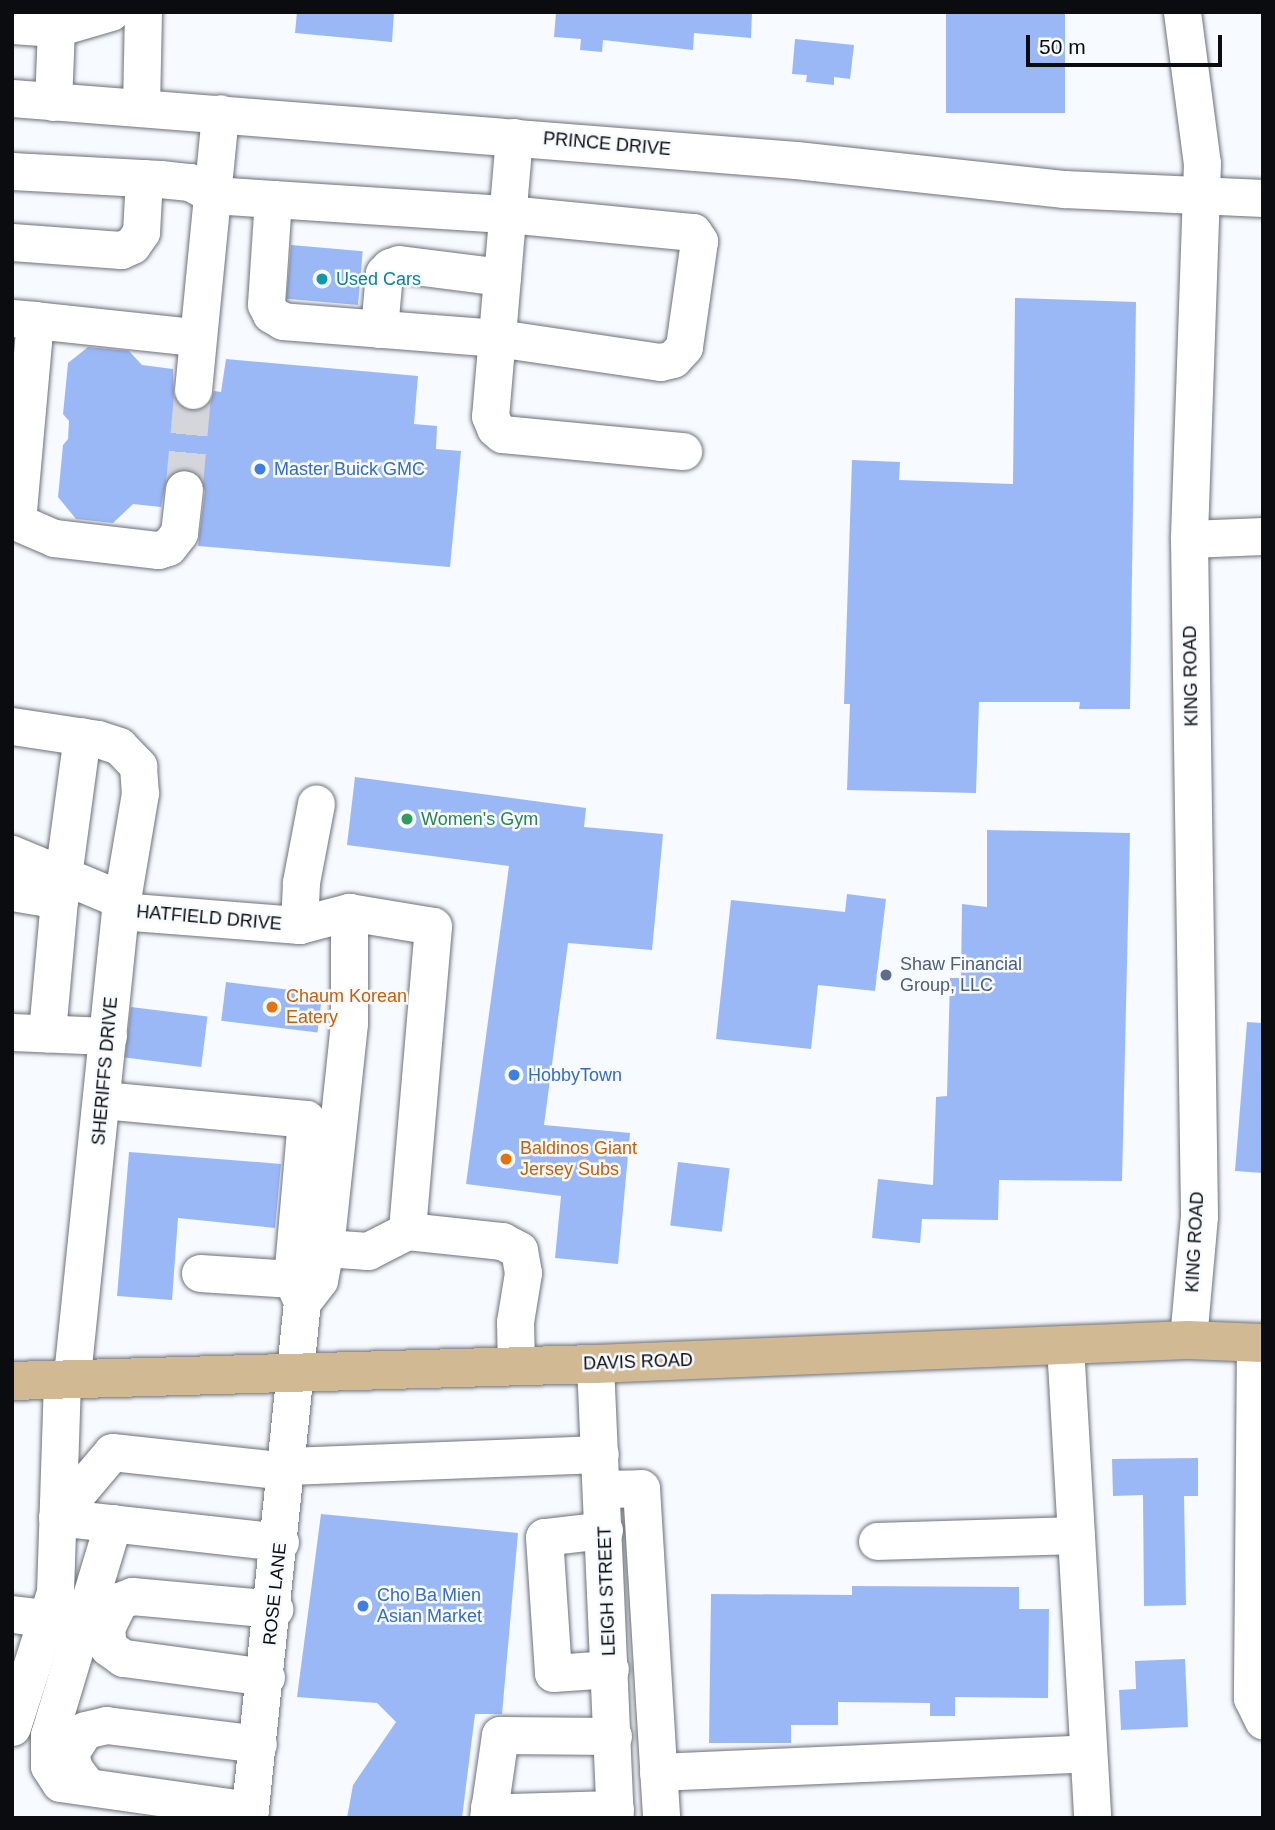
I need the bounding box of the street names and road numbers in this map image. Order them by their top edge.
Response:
street label: PRINCE DRIVE [542,128,672,160]
street label: KING ROAD [1179,625,1203,727]
street label: HATFIELD DRIVE [135,901,283,935]
street label: SHERIFFS DRIVE [88,996,122,1146]
street label: KING ROAD [1182,1191,1208,1293]
street label: DAVIS ROAD [583,1349,693,1375]
street label: LEIGH STREET [594,1526,620,1656]
street label: ROSE LANE [259,1542,291,1646]

